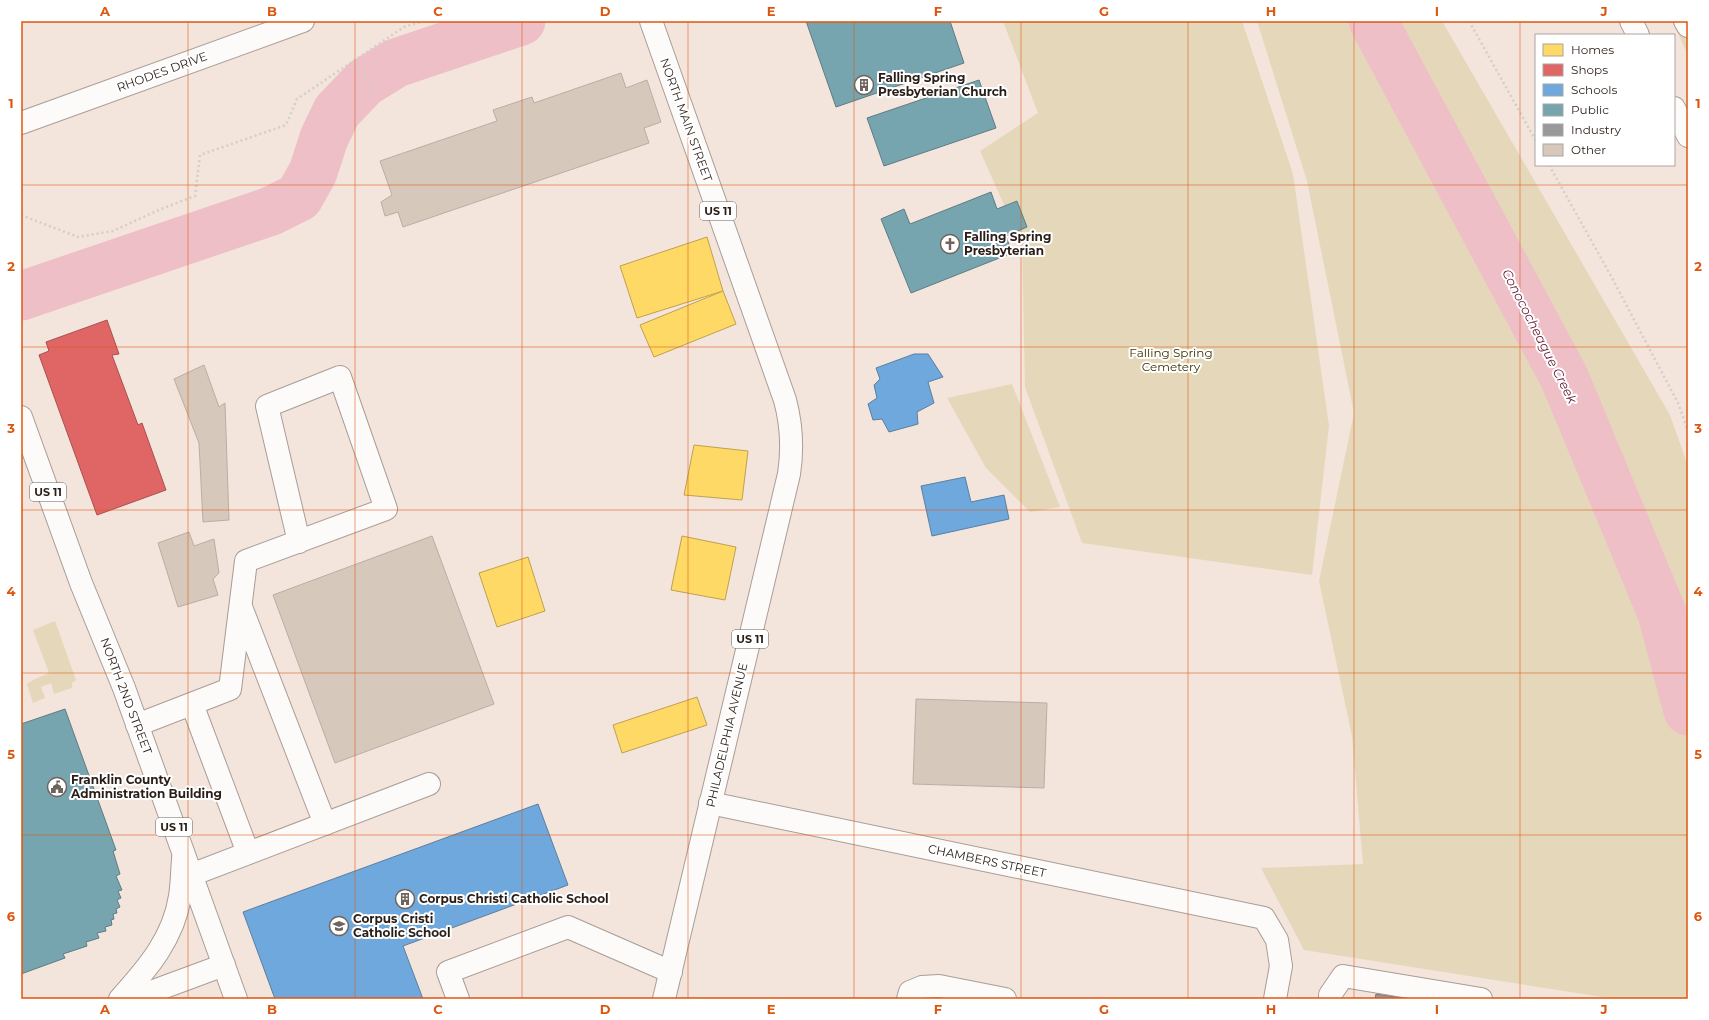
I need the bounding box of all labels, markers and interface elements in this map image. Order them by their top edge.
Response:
text: A [99,3,111,19]
text: B [267,3,277,19]
text: C [433,3,443,19]
text: D [600,3,611,19]
text: E [767,3,776,19]
text: F [934,3,942,19]
text: G [1099,3,1109,19]
text: H [1266,3,1276,19]
text: I [1435,3,1439,19]
text: J [1599,3,1608,19]
legend [1535,34,1675,166]
text: Homes [1571,42,1614,57]
street label: RHODES DRIVE [115,48,209,95]
street label: NORTH MAIN STREET [657,56,716,184]
text: Shops [1571,62,1608,77]
place label: Falling Spring Presbyterian Church [878,70,1007,99]
building icon: Falling Spring Presbyterian Church [853,74,875,96]
text: Schools [1571,82,1617,97]
text: 1 [8,95,14,111]
text: 1 [1695,95,1701,111]
text: Public [1571,102,1609,117]
text: Industry [1571,122,1621,137]
text: Other [1571,142,1606,157]
road number: US 11 [700,202,736,220]
place label: Falling Spring Presbyterian [964,229,1051,258]
church icon: Falling Spring Presbyterian [939,233,961,255]
text: 2 [7,258,15,274]
text: 2 [1694,258,1702,274]
water label: Conococheague Creek [1499,266,1582,407]
park label: Falling Spring Cemetery [1129,345,1213,374]
text: 3 [6,420,15,436]
text: 3 [1693,420,1702,436]
road number: US 11 [30,483,66,501]
text: 4 [7,583,16,599]
text: 4 [1694,583,1703,599]
road number: US 11 [732,630,768,648]
street label: NORTH 2ND STREET [97,635,156,756]
street label: PHILADELPHIA AVENUE [703,661,750,809]
text: 5 [7,746,15,762]
text: 5 [1694,746,1702,762]
place label: Franklin County Administration Building [70,772,222,801]
public building icon: Franklin County Administration Building [46,776,68,798]
road number: US 11 [156,818,192,836]
street label: CHAMBERS STREET [927,841,1048,880]
building icon: Corpus Christi Catholic School [394,888,416,910]
place label: Corpus Christi Catholic School [419,891,609,906]
text: 6 [7,908,16,924]
text: 6 [1694,908,1703,924]
place label: Corpus Cristi Catholic School [353,911,451,940]
school or university icon: Corpus Cristi Catholic School [328,915,350,937]
text: A [99,1001,111,1017]
text: B [267,1001,277,1017]
text: C [433,1001,443,1017]
text: D [600,1001,611,1017]
text: E [767,1001,776,1017]
text: F [934,1001,942,1017]
text: G [1099,1001,1109,1017]
text: H [1266,1001,1276,1017]
text: I [1435,1001,1439,1017]
text: J [1599,1001,1608,1017]

